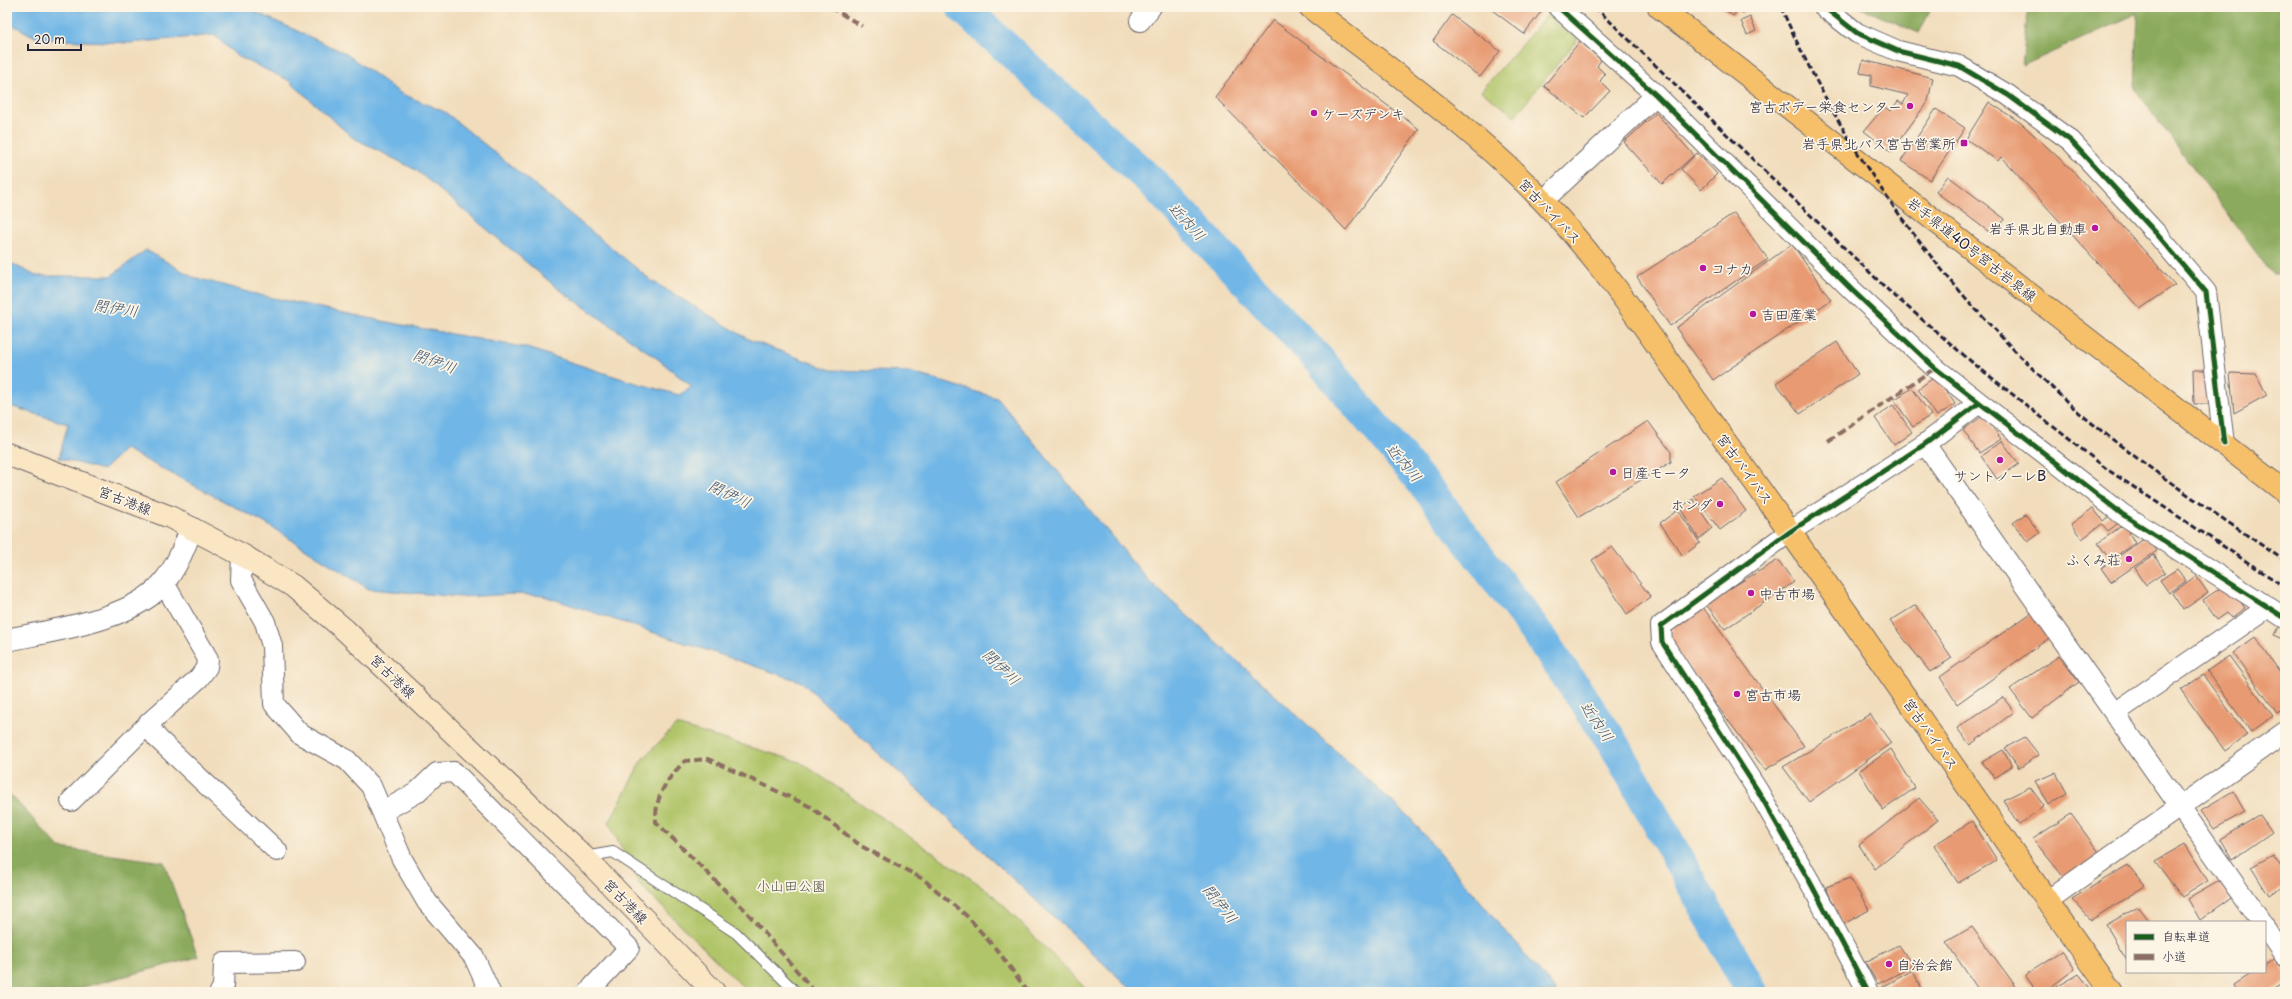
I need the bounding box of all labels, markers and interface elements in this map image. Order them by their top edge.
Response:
scale bar [28,26,81,52]
text: 20 m [34,30,65,48]
place label: 宮古ボデー栄食センター [1749,96,1902,117]
marker: 宮古ボデー栄食センター [1905,101,1915,111]
place label: ケーズデンキ [1322,103,1405,124]
marker: ケーズデンキ [1309,108,1319,118]
place label: 岩手県北バス宮古営業所 [1802,133,1956,154]
marker: 岩手県北バス宮古営業所 [1959,138,1969,148]
street label: 宮古バイパス [1514,173,1586,249]
street label: 岩手県道40号宮古岩泉線 [1903,192,2041,306]
water label: 近内川 [1164,197,1212,245]
place label: 岩手県北自動車 [1989,218,2087,239]
marker: 岩手県北自動車 [2090,223,2100,233]
place label: コナカ [1711,258,1753,279]
marker: コナカ [1698,263,1708,273]
water label: 閉伊川 [92,292,140,322]
place label: 吉田産業 [1761,304,1817,325]
marker: 吉田産業 [1748,309,1758,319]
water label: 閉伊川 [410,341,460,379]
street label: 宮古バイパス [1712,429,1778,509]
water label: 近内川 [1382,437,1428,487]
marker: サントノーレB [1995,455,2005,465]
place label: 日産モータ [1621,462,1691,483]
place label: サントノーレB [1954,465,2046,486]
marker: 日産モータ [1608,467,1618,477]
water label: 閉伊川 [705,473,755,513]
street label: 宮古港線 [95,480,155,520]
place label: ホンダ [1671,494,1712,515]
marker: ホンダ [1715,499,1725,509]
place label: ふくみ荘 [2066,549,2121,570]
marker: ふくみ荘 [2124,554,2134,564]
place label: 中古市場 [1759,583,1815,604]
marker: 中古市場 [1746,588,1756,598]
water label: 閉伊川 [978,642,1026,690]
street label: 宮古港線 [366,649,420,703]
place label: 宮古市場 [1745,684,1801,705]
marker: 宮古市場 [1732,689,1742,699]
street label: 宮古バイパス [1898,694,1964,774]
water label: 近内川 [1576,696,1620,746]
street label: 宮古港線 [599,874,653,928]
park label: 小山田公園 [756,875,826,896]
water label: 閉伊川 [1198,878,1244,928]
legend [2126,921,2266,973]
text: 自転車道 [2162,927,2210,945]
text: 小道 [2162,947,2186,965]
place label: 自治会館 [1897,954,1953,975]
marker: 自治会館 [1884,959,1894,969]

